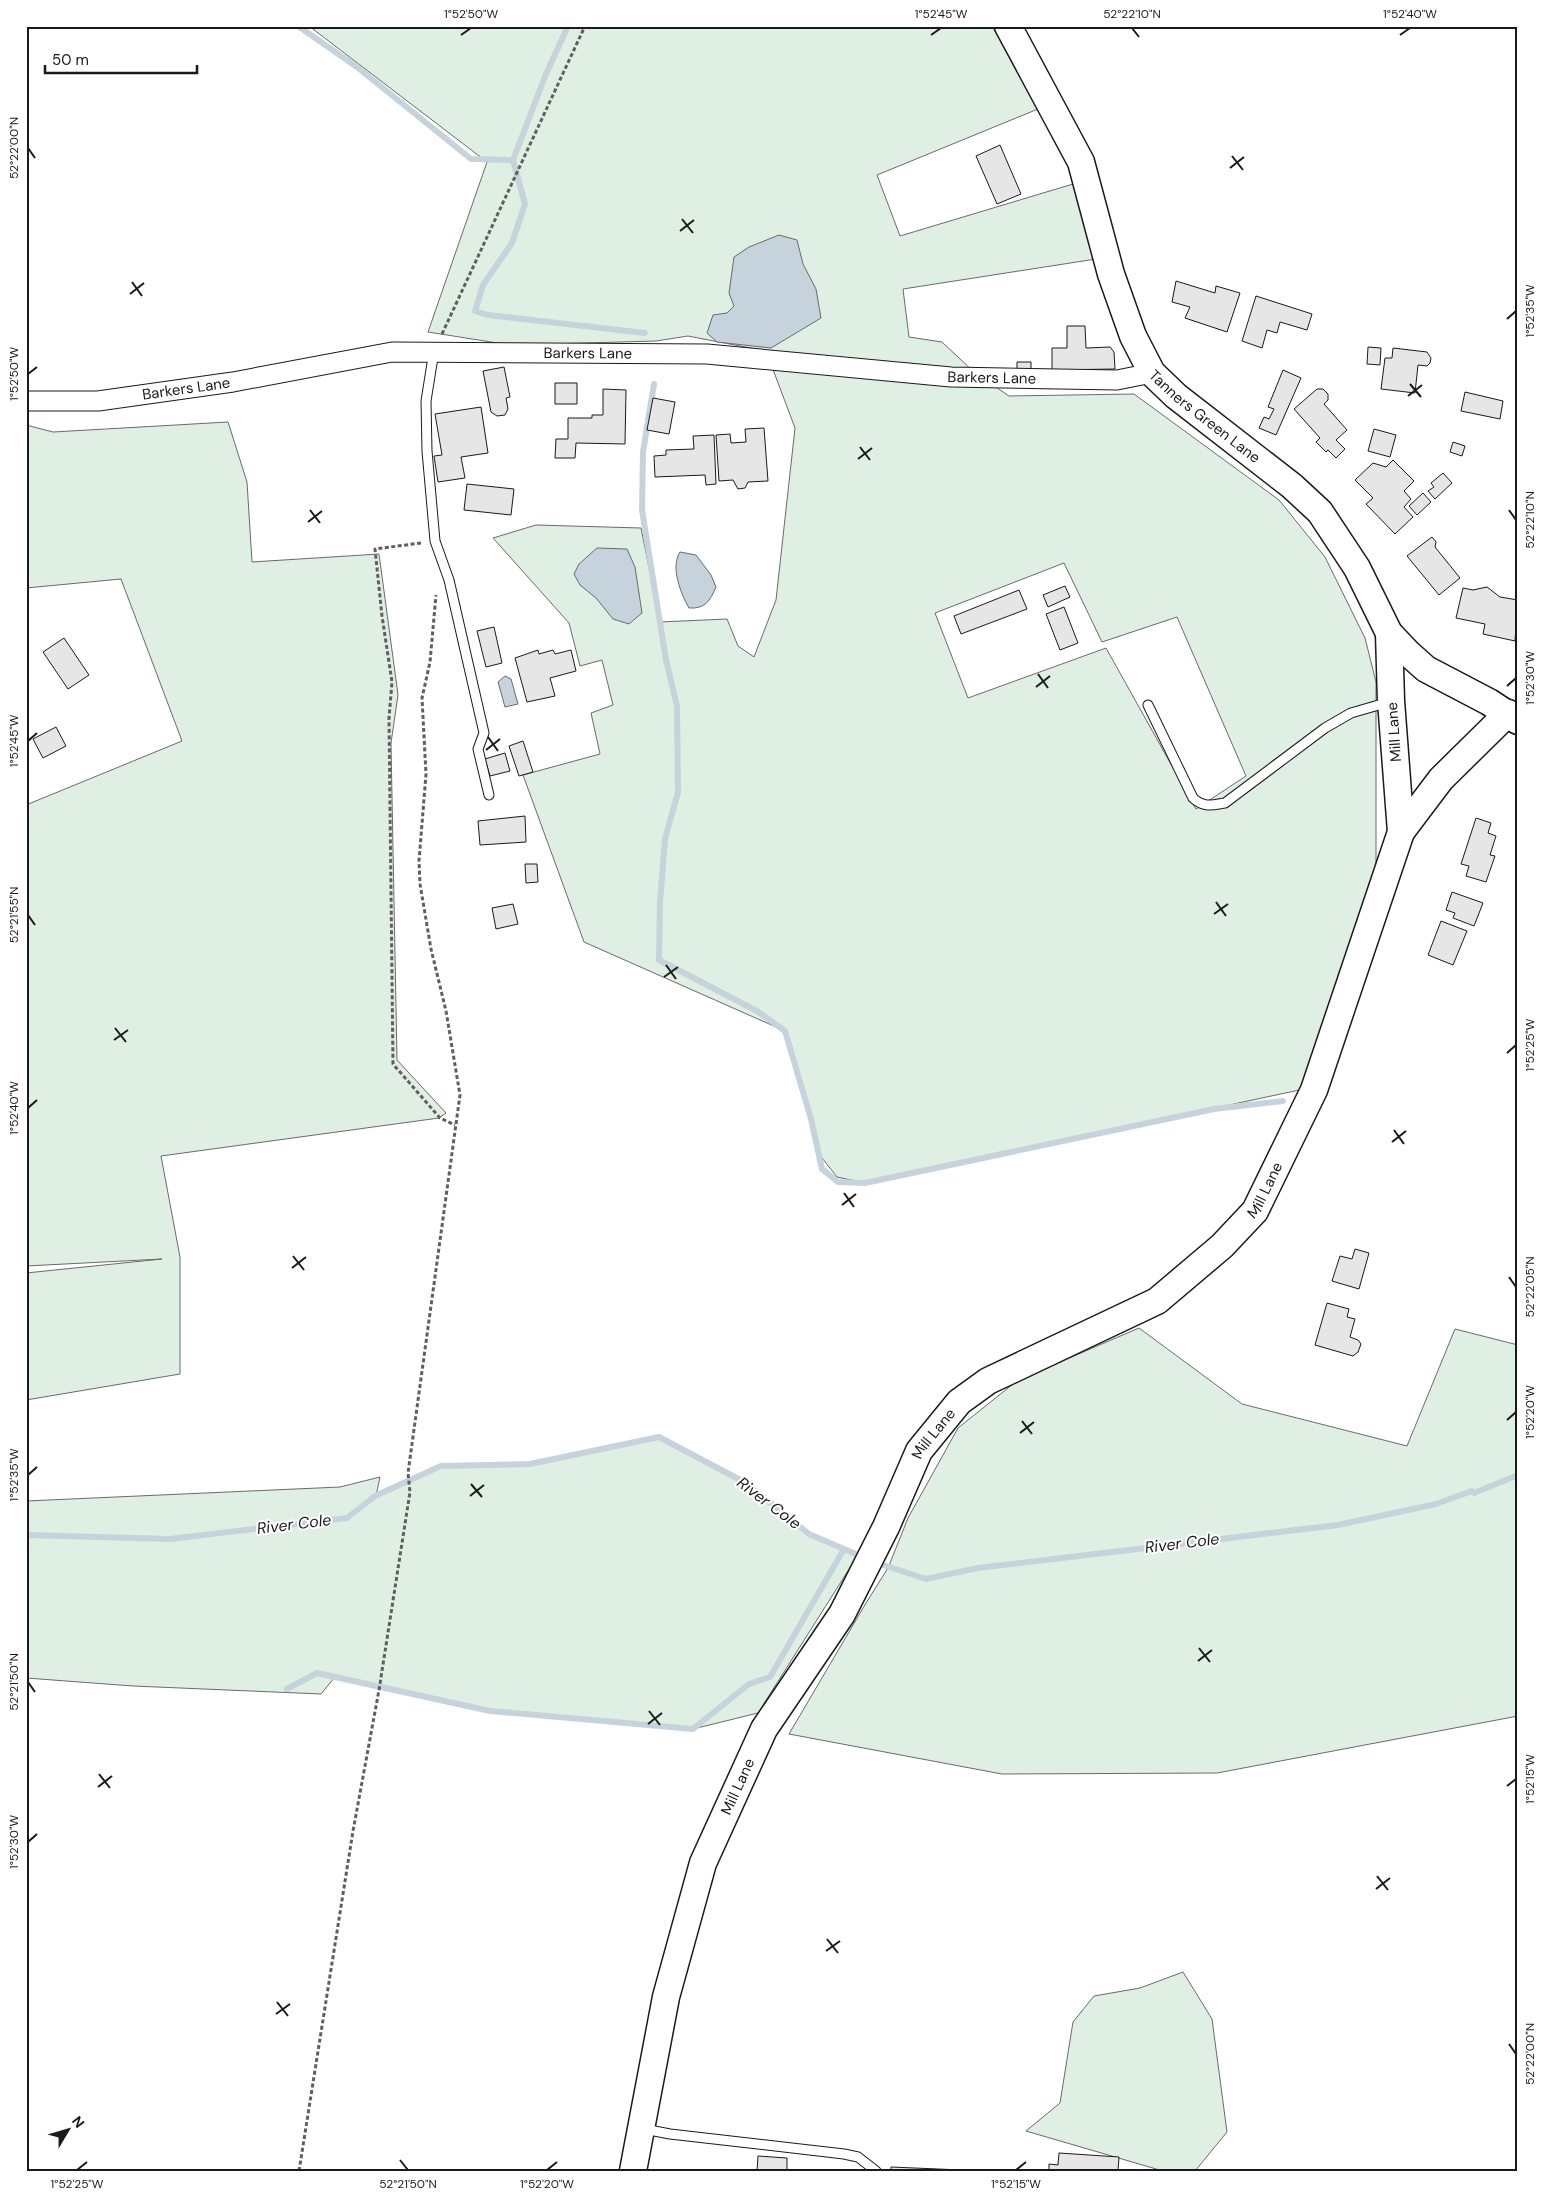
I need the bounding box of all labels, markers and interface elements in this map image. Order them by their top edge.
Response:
text: 1°52'50"W [444,6,498,22]
text: 1°52'45"W [915,6,968,22]
text: 52°22'10"N [1103,6,1161,22]
text: 1°52'40"W [1383,6,1437,22]
scale bar [45,42,198,74]
text: 50 m [52,50,89,70]
text: 52°22'00"N [6,117,22,179]
text: 1°52'35"W [1522,284,1538,338]
street label: Barkers Lane [543,343,632,364]
text: 1°52'50"W [6,347,22,401]
street label: Tanners Green Lane [1145,365,1264,468]
street label: Barkers Lane [947,367,1036,389]
street label: Barkers Lane [141,373,231,405]
text: 52°22'10"N [1522,491,1538,549]
text: 1°52'30"W [1522,651,1538,705]
street label: Mill Lane [1382,701,1406,763]
text: 1°52'45"W [6,714,22,767]
text: 52°21'55"N [6,887,22,943]
text: 1°52'25"W [1522,1018,1538,1071]
text: 1°52'40"W [6,1081,22,1135]
street label: Mill Lane [1243,1159,1287,1223]
text: 52°22'05"N [1522,1257,1538,1318]
text: 1°52'20"W [1522,1385,1538,1439]
street label: Mill Lane [907,1404,960,1462]
text: 1°52'35"W [6,1448,22,1502]
water label: River Cole [733,1472,805,1534]
water label: River Cole [255,1509,333,1539]
water label: River Cole [1143,1528,1221,1558]
text: 52°21'50"N [6,1653,22,1711]
text: 1°52'15"W [1522,1754,1538,1804]
street label: Mill Lane [716,1755,759,1818]
text: 1°52'30"W [6,1815,22,1869]
text: 52°22'00"N [1522,2023,1538,2085]
north arrow [42,2104,92,2154]
text: N [68,2112,88,2132]
text: 1°52'25"W [51,2176,104,2192]
text: 52°21'50"N [379,2176,437,2192]
text: 1°52'20"W [520,2176,574,2192]
text: 1°52'15"W [991,2176,1041,2192]

